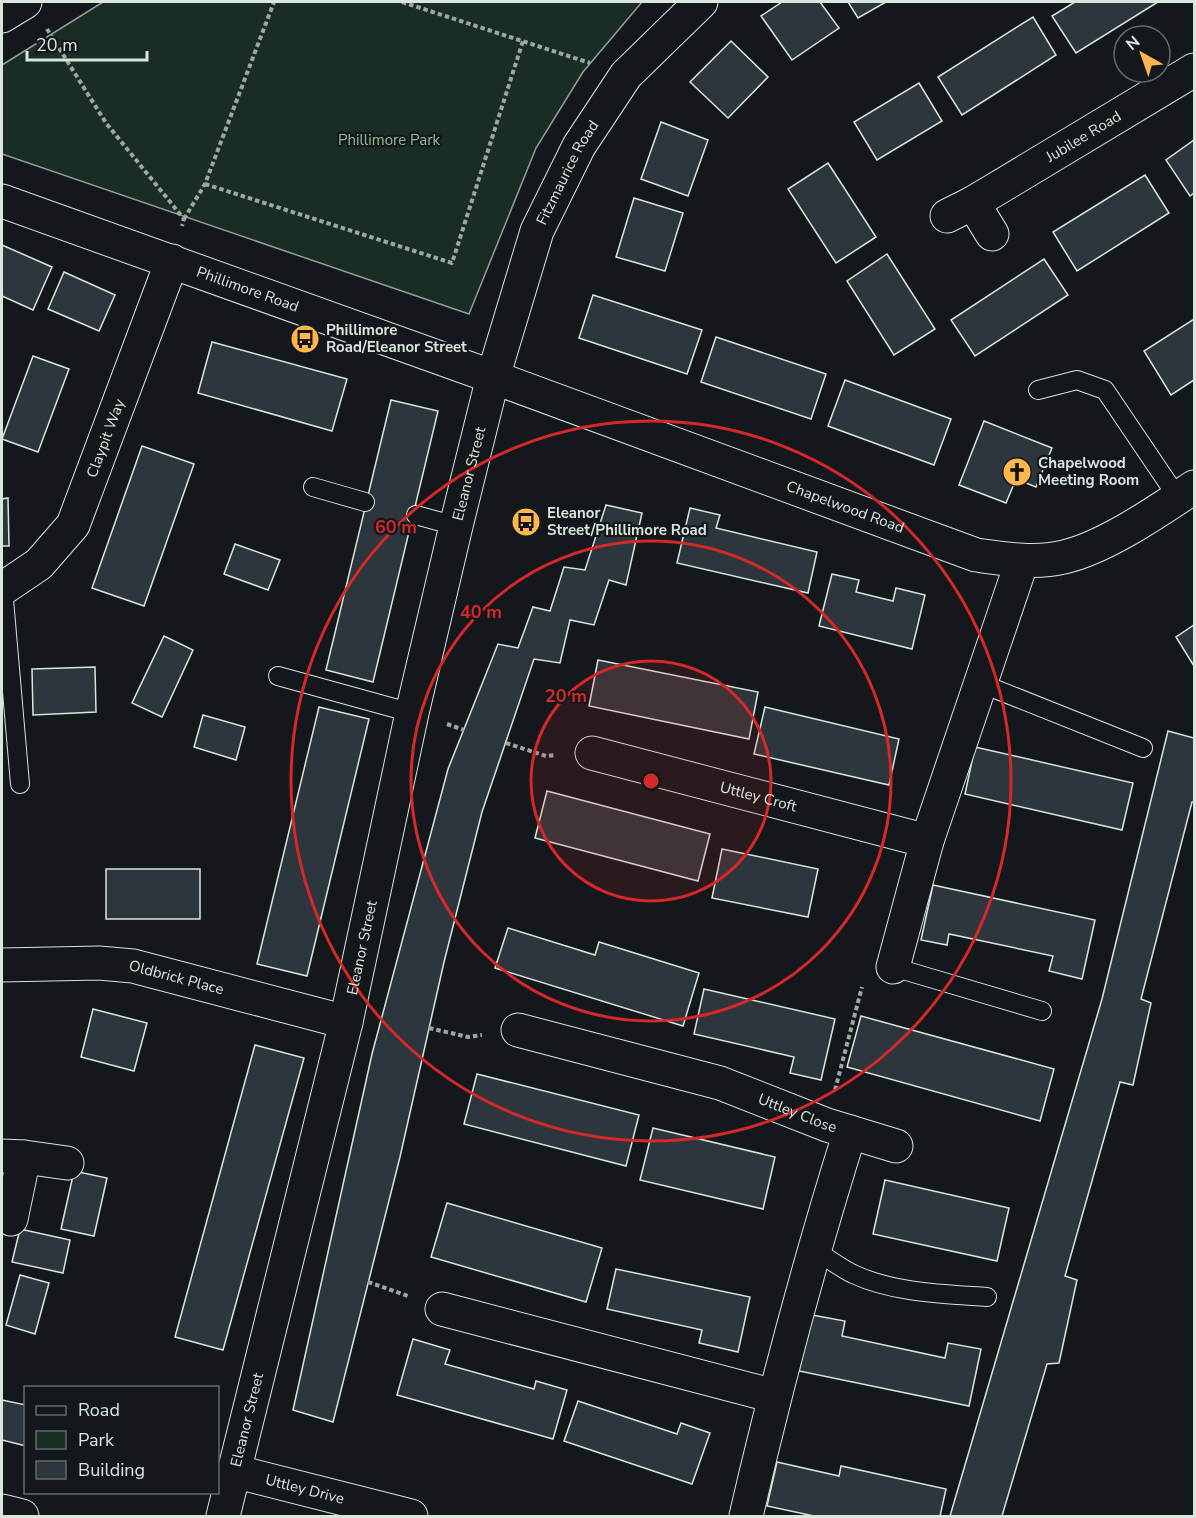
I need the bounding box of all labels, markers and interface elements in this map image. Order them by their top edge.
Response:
scale bar [27,24,147,62]
north arrow [1112,24,1172,84]
text: N [1121,31,1145,56]
text: 20 m [36,33,78,57]
street label: Jubilee Road [1041,106,1125,167]
street label: Fitzmaurice Road [532,116,603,228]
park label: Phillimore Park [338,130,441,150]
street label: Phillimore Road [194,262,301,317]
place label: Phillimore Road/Eleanor Street [326,320,467,357]
bus stop icon: Phillimore Road/Eleanor Street [289,323,321,355]
street label: Claypit Way [82,396,130,481]
street label: Eleanor Street [448,424,490,523]
place label: Chapelwood Meeting Room [1038,453,1139,490]
church icon: Chapelwood Meeting Room [1001,456,1033,488]
street label: Chapelwood Road [783,476,907,538]
place label: Eleanor Street/Phillimore Road [547,503,707,540]
bus stop icon: Eleanor Street/Phillimore Road [510,506,542,538]
text: 60 m [375,515,417,539]
text: 40 m [460,600,502,624]
text: 20 m [545,684,587,708]
centre of rings [641,771,661,791]
street label: Uttley Croft [718,777,800,817]
street label: Eleanor Street [342,898,382,997]
street label: Oldbrick Place [127,955,226,999]
street label: Uttley Close [755,1089,839,1137]
street label: Eleanor Street [226,1370,268,1469]
legend [24,1386,219,1494]
text: Road [78,1398,120,1422]
text: Park [78,1428,115,1452]
text: Building [78,1458,145,1482]
street label: Uttley Drive [263,1470,346,1509]

